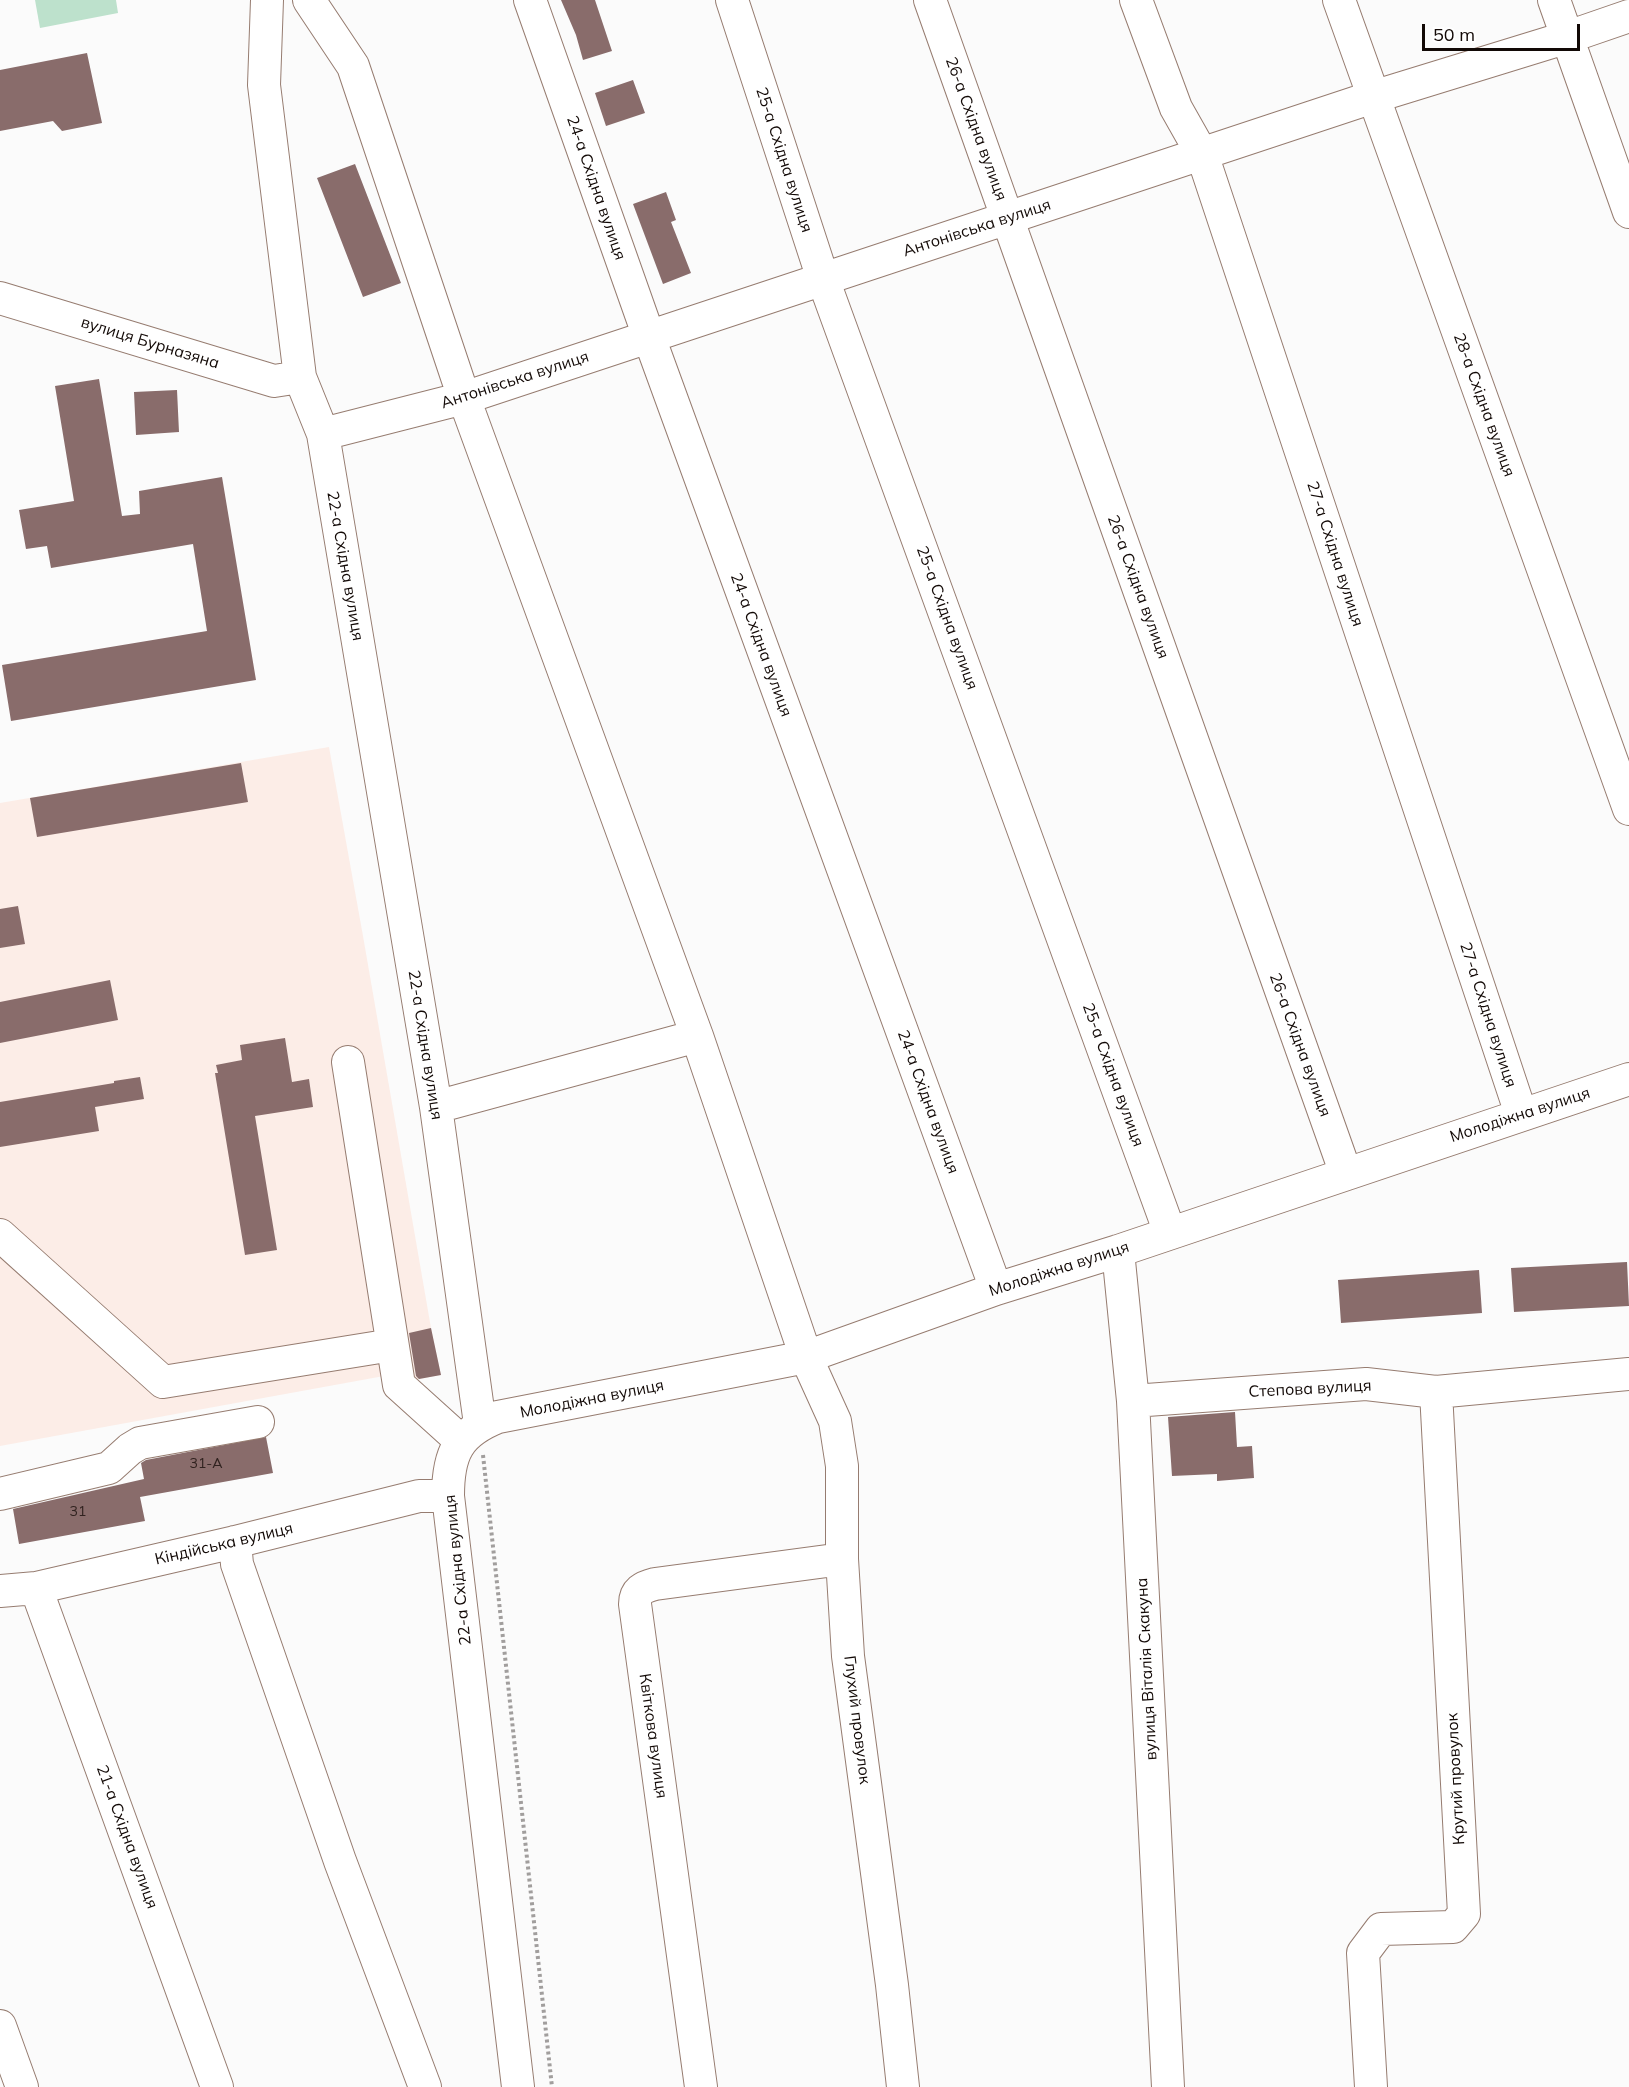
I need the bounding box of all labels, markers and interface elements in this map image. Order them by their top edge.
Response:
scale bar [1425,12,1582,50]
text: 50 m [1433,23,1475,46]
street label: 26-а Східна вулиця [941,55,1011,203]
street label: 25-а Східна вулиця [752,85,816,235]
street label: 24-а Східна вулиця [562,113,630,263]
street label: Антонівська вулиця [901,195,1053,261]
street label: вулиця Бурназяна [79,313,221,373]
street label: 28-а Східна вулиця [1449,331,1519,479]
street label: Антонівська вулиця [439,347,591,413]
street label: 27-а Східна вулиця [1303,479,1367,629]
street label: 22-а Східна вулиця [322,490,368,642]
street label: 26-а Східна вулиця [1103,513,1173,661]
street label: 25-а Східна вулиця [912,544,982,692]
street label: 24-а Східна вулиця [726,571,796,719]
street label: 27-а Східна вулиця [1456,940,1520,1090]
street label: 22-а Східна вулиця [404,969,446,1121]
street label: 26-а Східна вулиця [1265,971,1335,1119]
street label: 25-а Східна вулиця [1078,1001,1148,1149]
street label: 24-а Східна вулиця [893,1028,963,1176]
street label: Молодіжна вулиця [1447,1083,1593,1147]
street label: Молодіжна вулиця [986,1237,1132,1301]
street label: Молодіжна вулиця [518,1376,666,1422]
street label: Степова вулиця [1248,1376,1372,1402]
house number: 31-А [190,1456,222,1472]
street label: 22-а Східна вулиця [441,1494,475,1646]
house number: 31 [70,1504,86,1520]
street label: Кіндійська вулиця [153,1519,295,1569]
street label: вулиця Віталія Скакуна [1133,1577,1161,1761]
street label: Глухий провулок [840,1655,874,1785]
street label: Квіткова вулиця [635,1672,671,1800]
street label: Крутий провулок [1443,1712,1469,1846]
street label: 21-а Східна вулиця [92,1763,162,1911]

